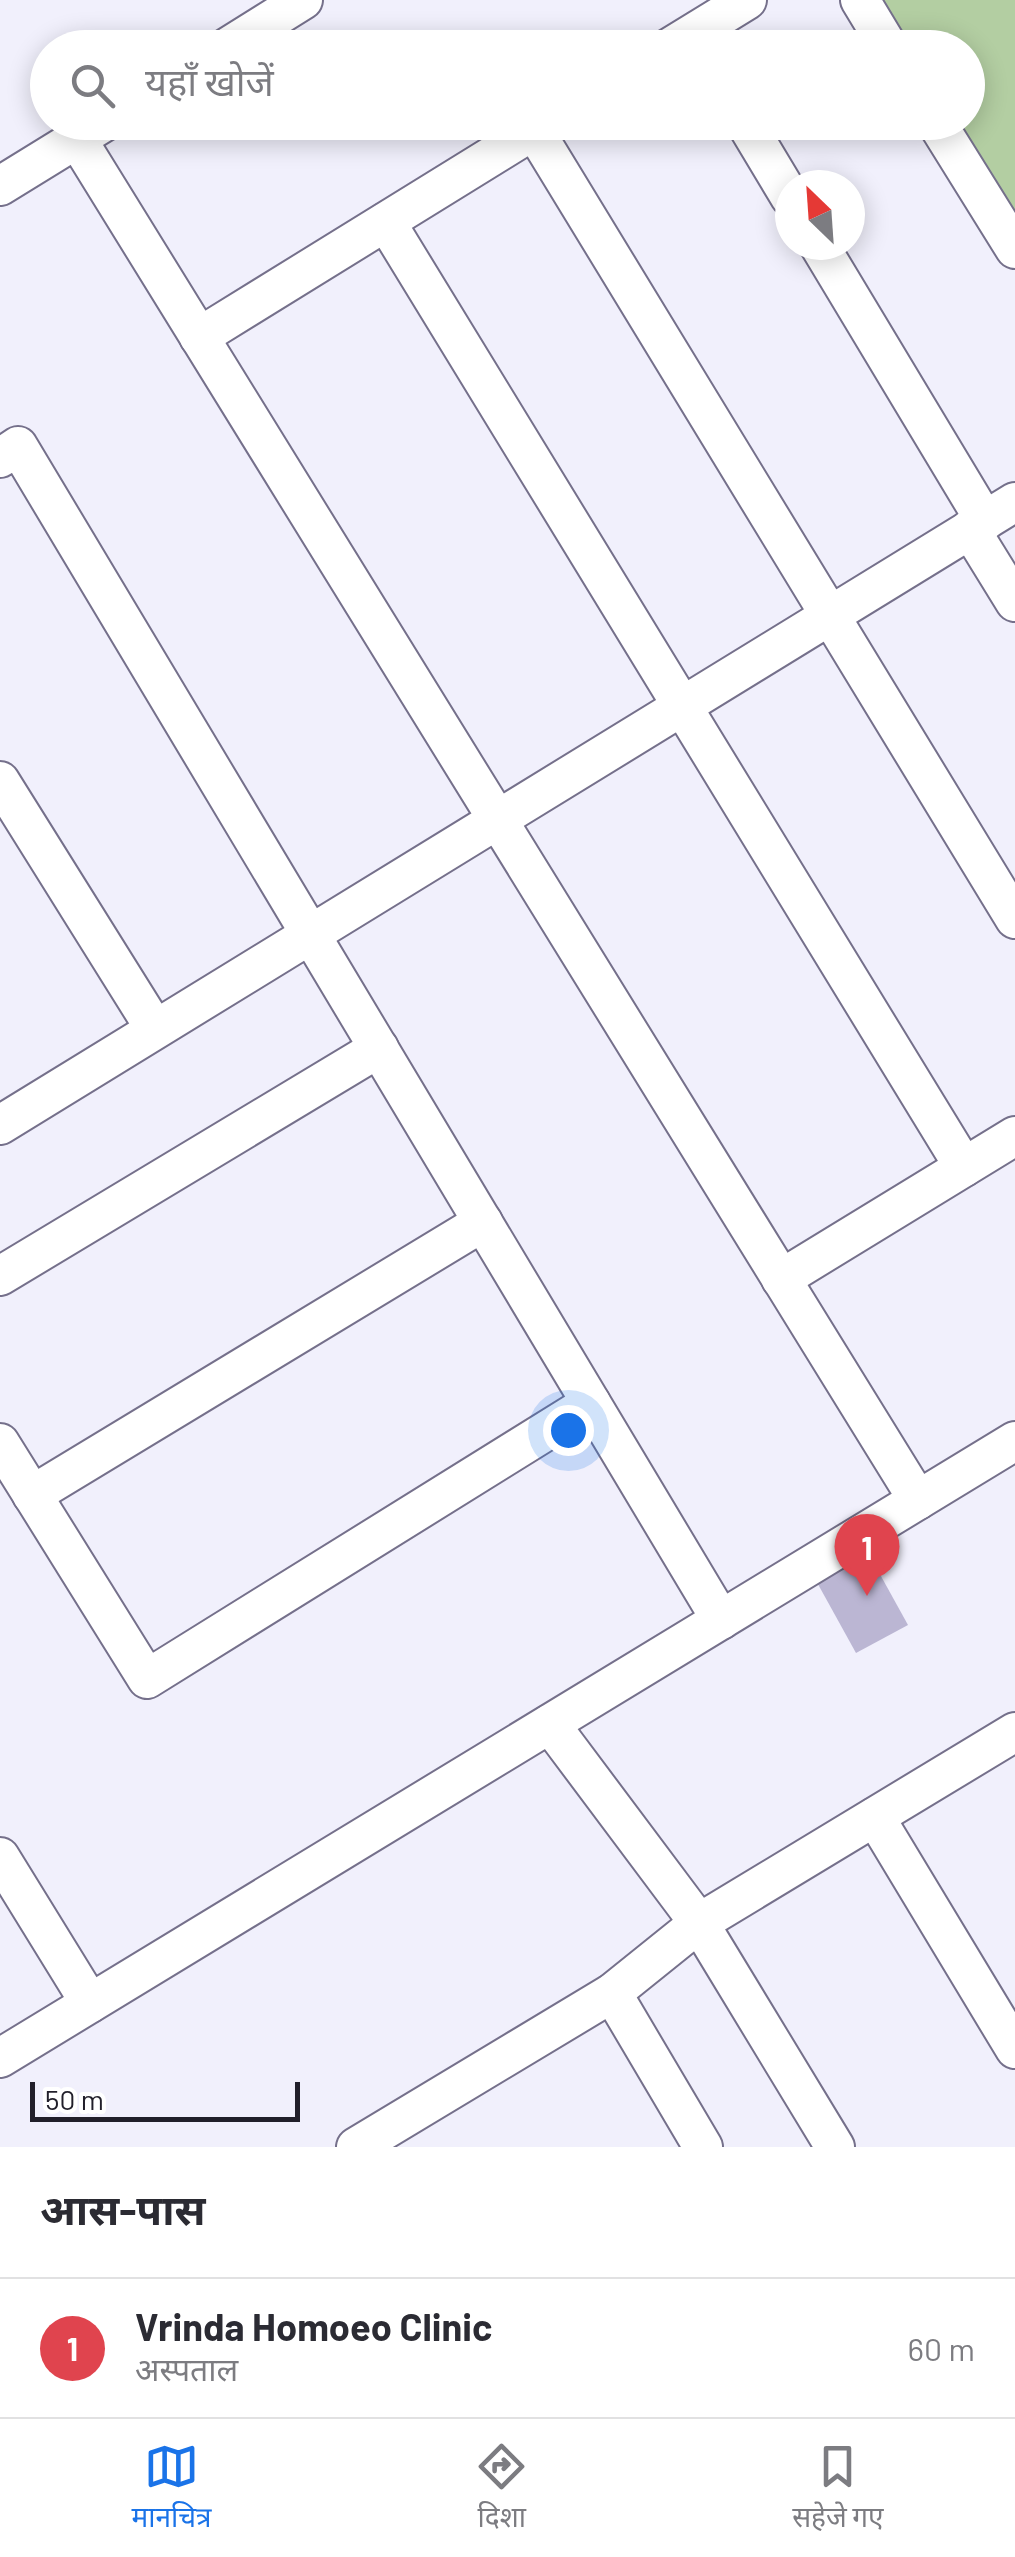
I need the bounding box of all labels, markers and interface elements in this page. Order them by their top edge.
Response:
search box [30,30,985,140]
icon: search [65,58,120,113]
text: यहाँ खोजें [145,58,274,104]
north arrow [775,170,865,260]
your location [543,1405,594,1456]
pin: 1 [834,1514,900,1596]
scale bar [30,2077,300,2122]
text: 50 m [45,2082,104,2116]
text: आस-पास [40,2183,205,2233]
text: Vrinda Homoeo Clinic [135,2303,492,2349]
text: 1 [67,2329,78,2367]
text: 60 m [908,2329,975,2367]
text: अस्पताल [135,2349,238,2387]
tab: मानचित्र [131,2439,211,2538]
tab: दिशा [474,2439,529,2538]
tab: सहेजे गए [792,2439,884,2538]

